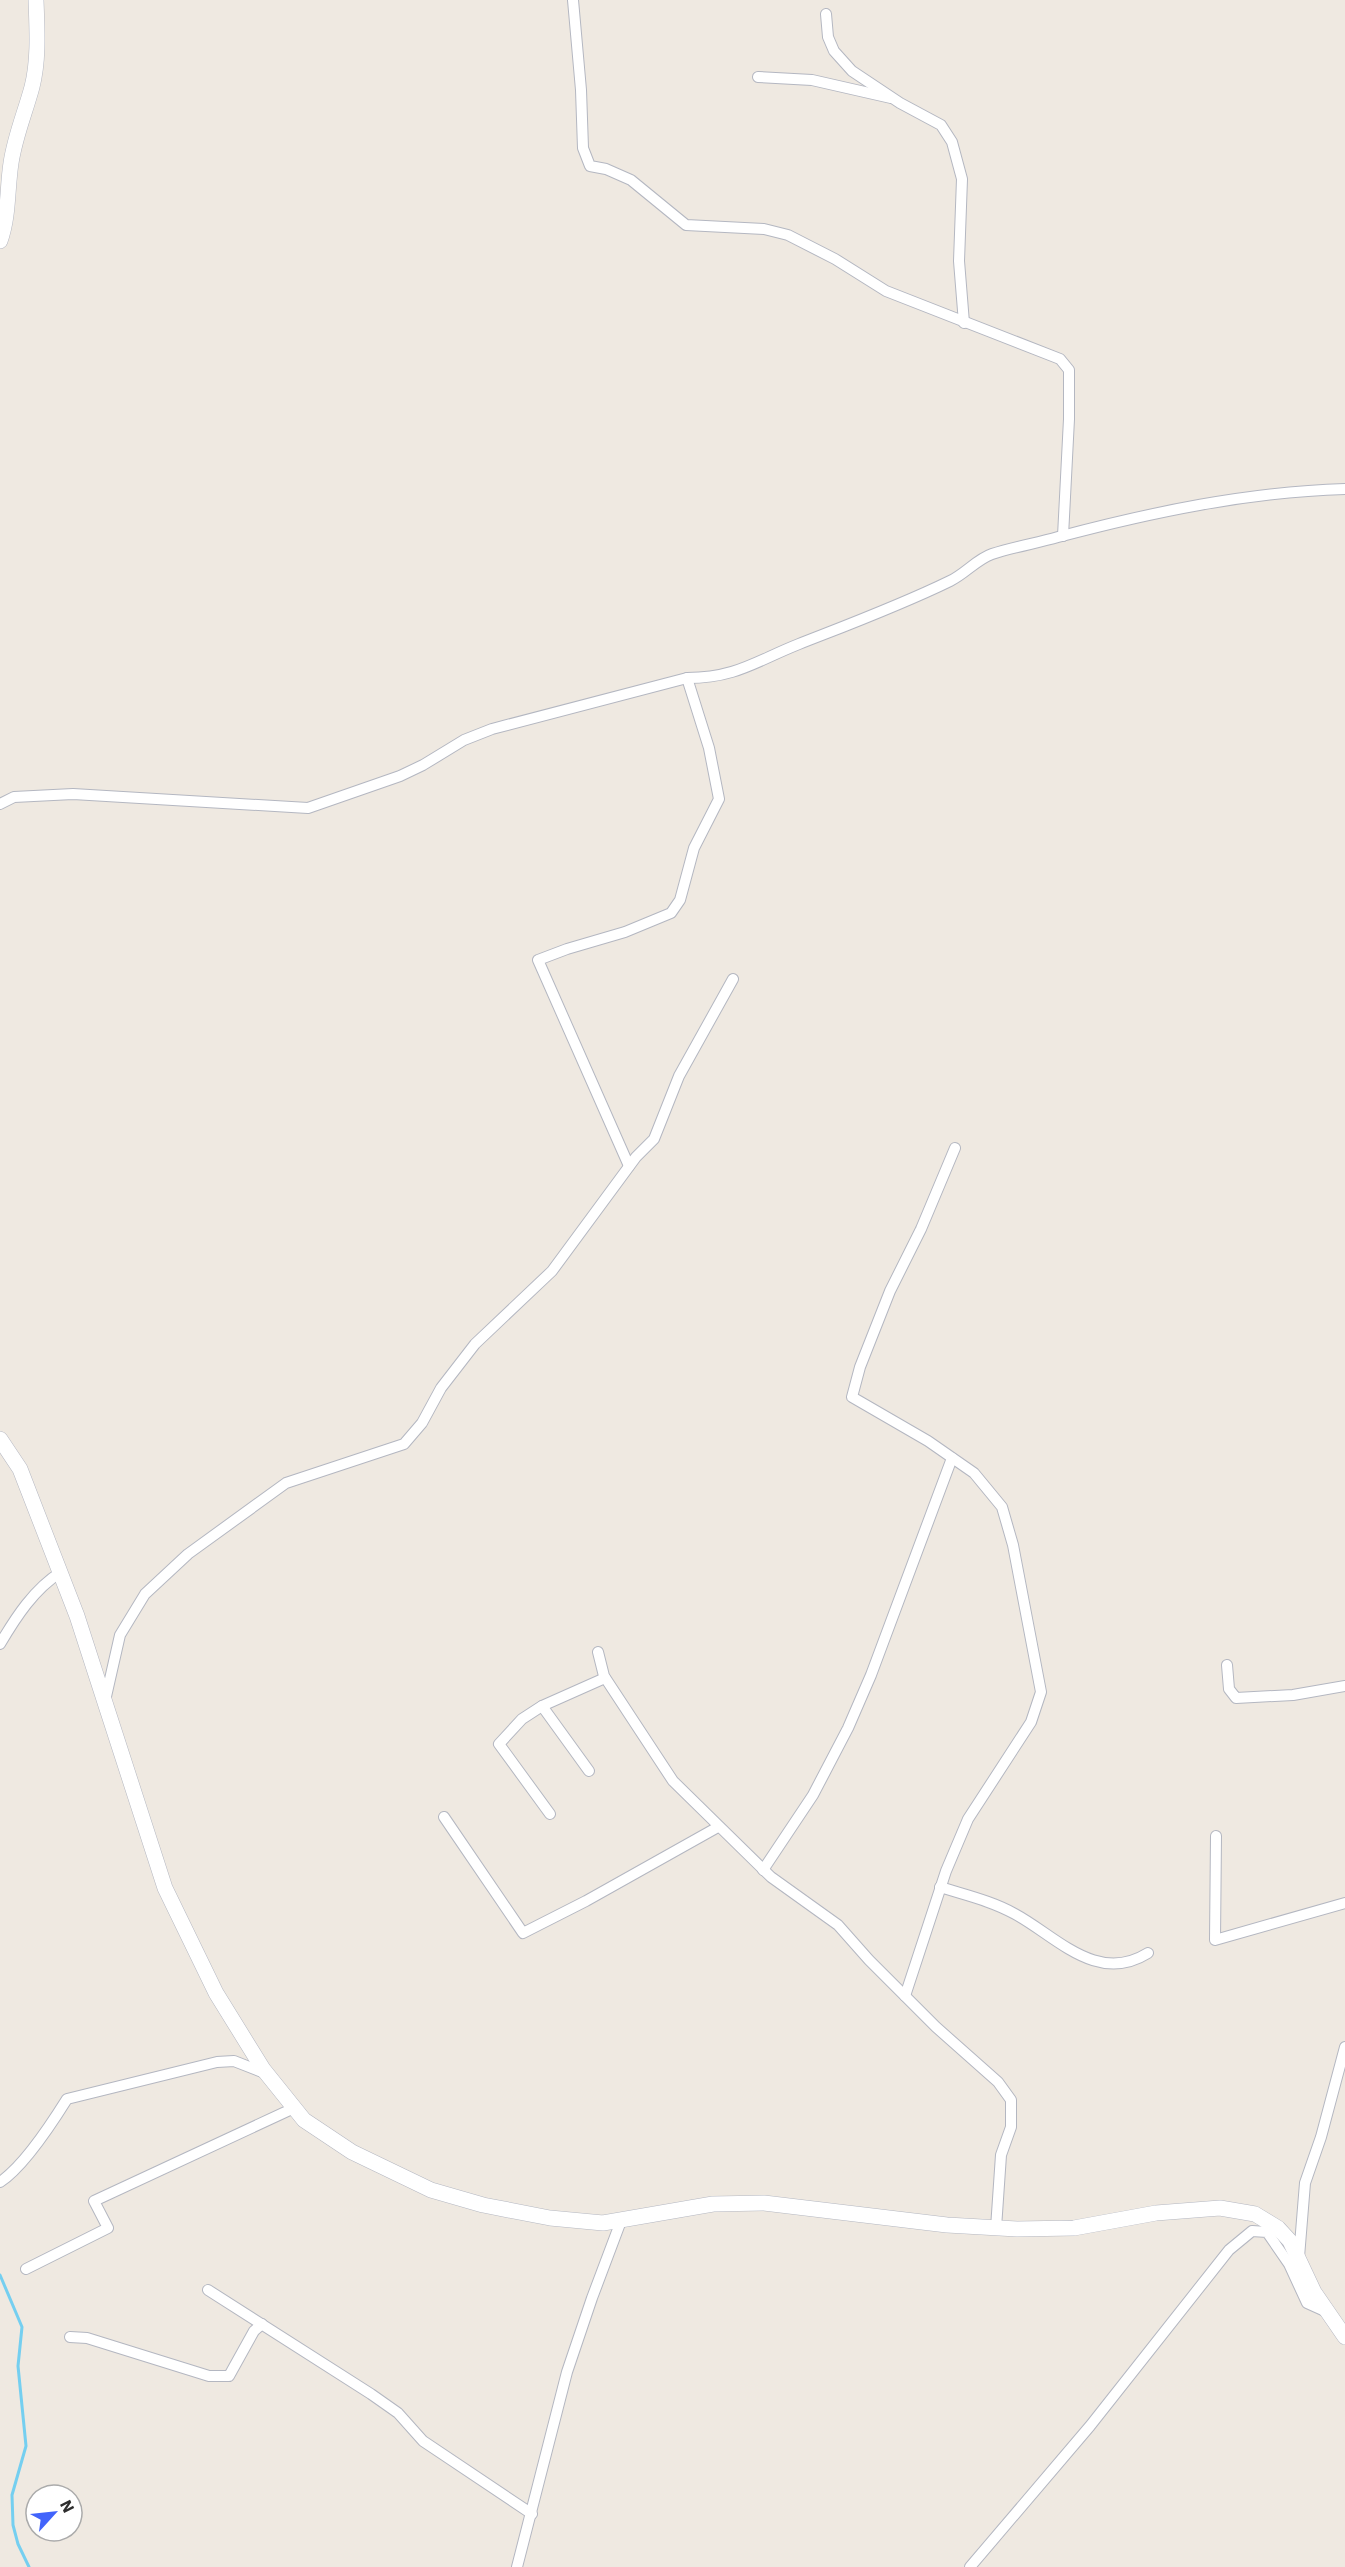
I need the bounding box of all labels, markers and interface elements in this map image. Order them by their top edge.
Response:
north arrow [24,2483,84,2543]
text: N [56,2496,79,2516]

